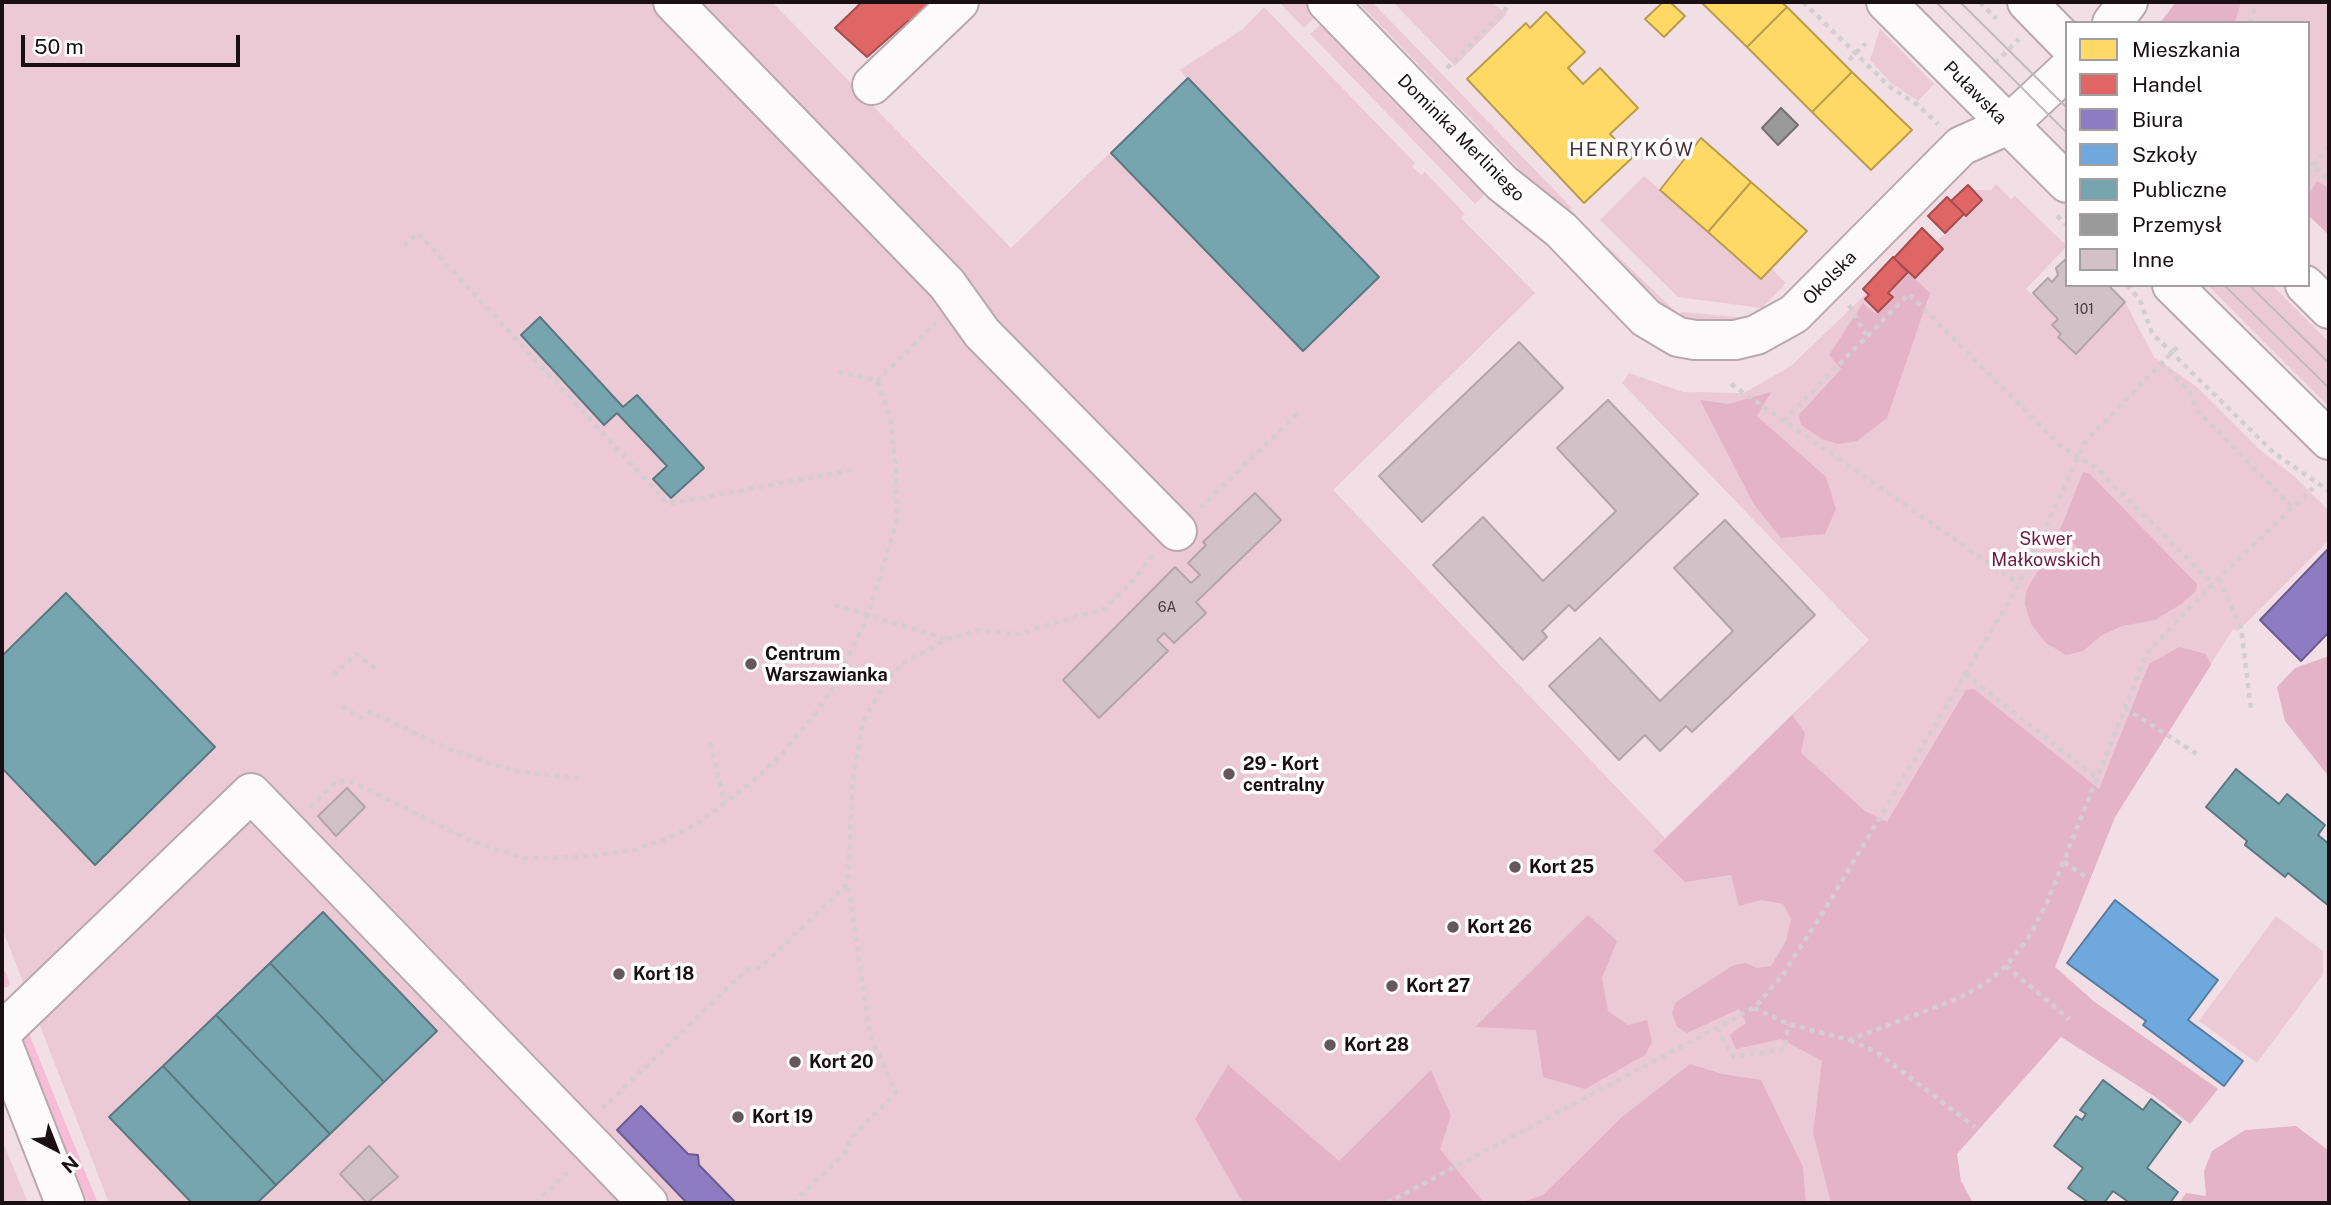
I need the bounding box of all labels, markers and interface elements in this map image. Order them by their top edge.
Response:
scale bar [24,21,243,65]
legend [2065,21,2310,287]
text: 50 m [34,34,84,59]
text: Mieszkania [2132,37,2240,62]
street label: Puławska [1939,57,2011,129]
street label: Dominika Merliniego [1393,70,1529,206]
text: Handel [2132,72,2203,97]
text: Biura [2132,107,2183,132]
district label: HENRYKÓW [1570,139,1694,161]
text: Szkoły [2132,142,2197,167]
text: Publiczne [2132,177,2227,202]
text: Przemysł [2132,212,2223,237]
street label: Okolska [1799,247,1861,309]
text: Inne [2132,247,2174,272]
house number: 101 [2074,302,2094,318]
park label: Skwer Małkowskich [1991,528,2101,570]
house number: 6A [1158,600,1176,616]
place label: Centrum Warszawianka [765,643,888,686]
marker: Centrum Warszawianka [743,656,759,672]
place label: 29 - Kort centralny [1243,753,1325,796]
marker: 29 - Kort centralny [1221,766,1237,782]
place label: Kort 25 [1529,856,1594,878]
marker: Kort 25 [1507,859,1523,875]
place label: Kort 26 [1467,916,1532,938]
marker: Kort 26 [1445,919,1461,935]
place label: Kort 18 [633,963,694,985]
marker: Kort 18 [611,966,627,982]
place label: Kort 27 [1406,975,1470,997]
marker: Kort 27 [1384,978,1400,994]
place label: Kort 28 [1344,1034,1409,1056]
marker: Kort 28 [1322,1037,1338,1053]
place label: Kort 20 [809,1051,874,1073]
marker: Kort 20 [787,1054,803,1070]
place label: Kort 19 [752,1106,813,1128]
marker: Kort 19 [730,1109,746,1125]
north arrow [21,1114,91,1184]
text: N [57,1151,83,1178]

